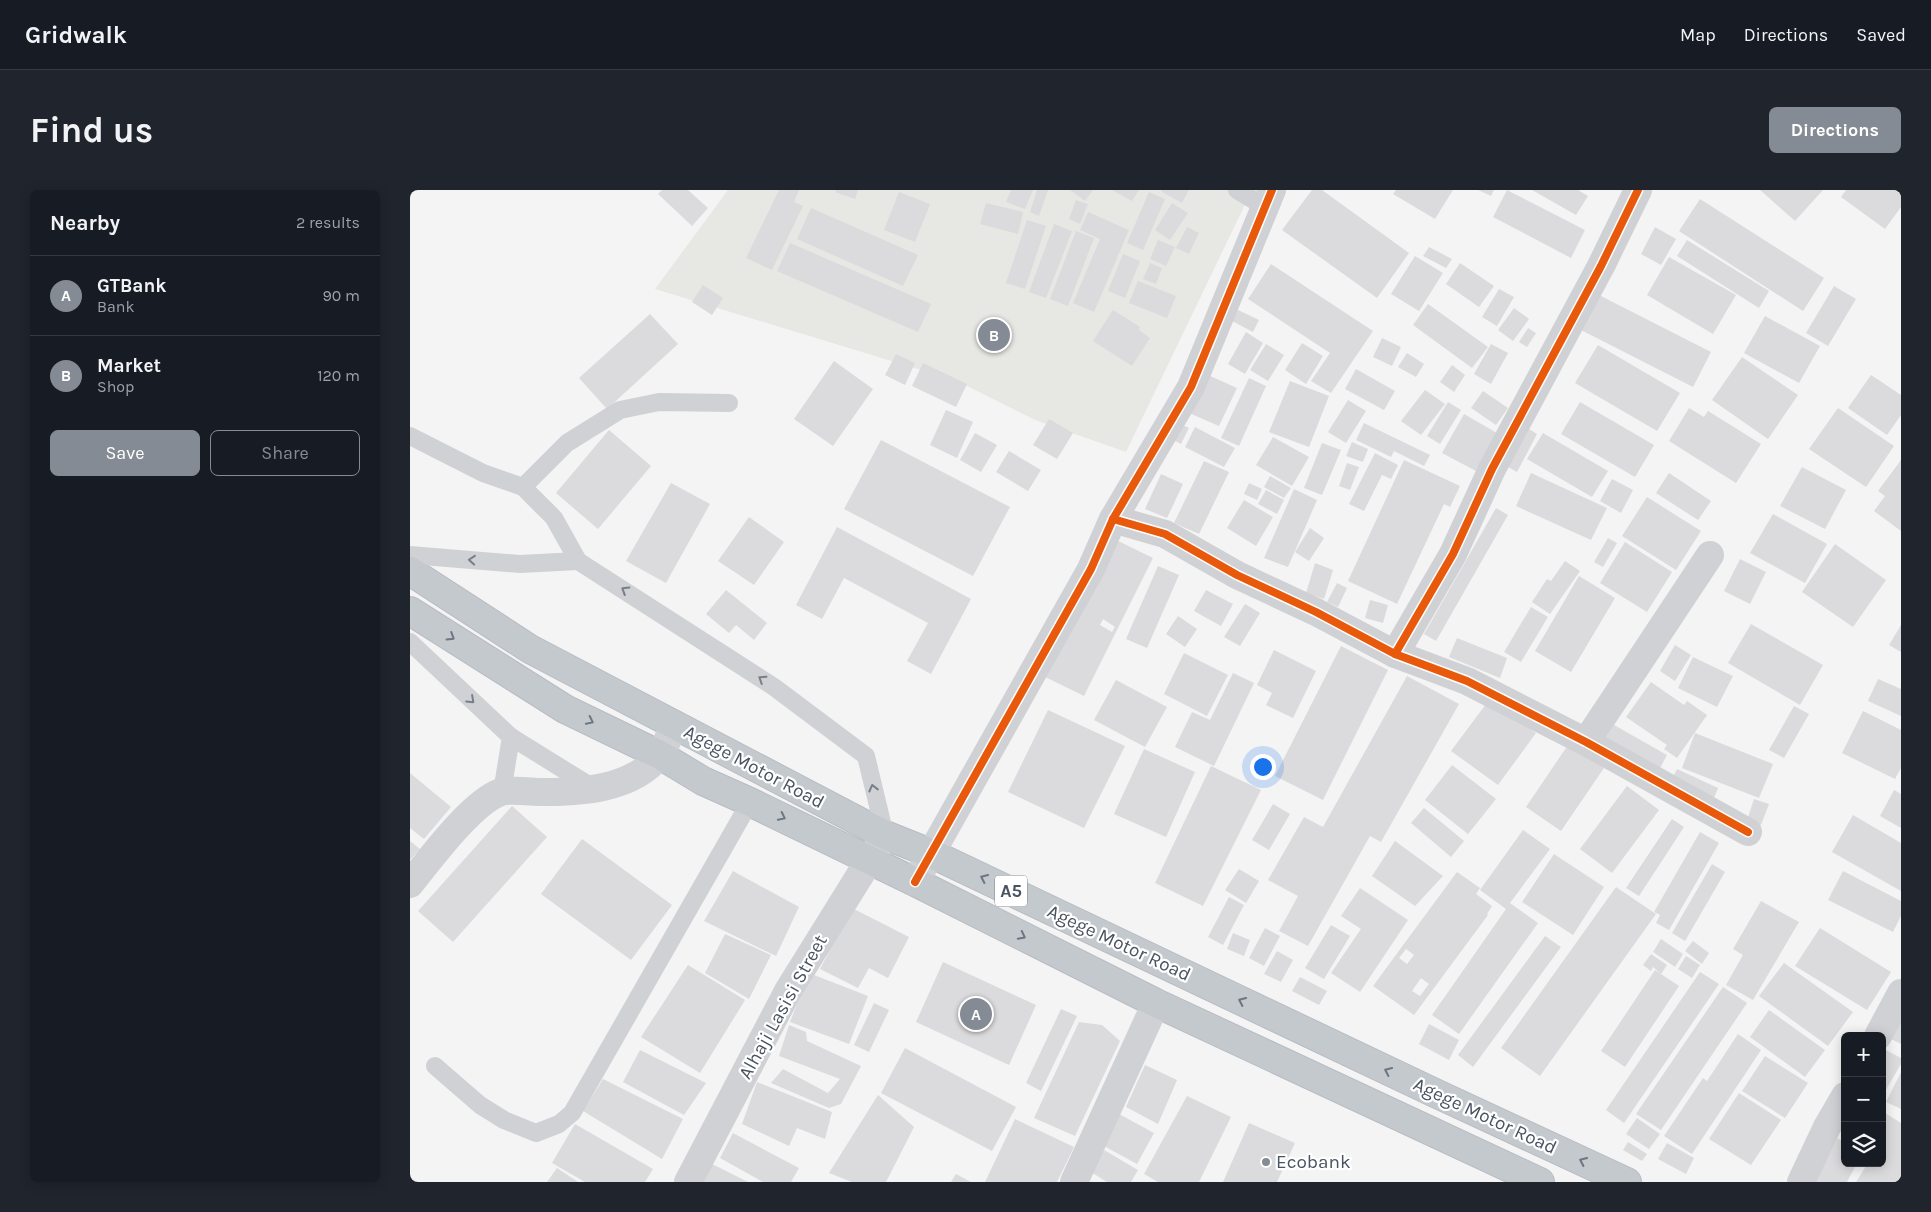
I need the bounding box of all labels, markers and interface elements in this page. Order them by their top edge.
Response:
text: Gridwalk [25,21,127,49]
text: Map [1680,24,1716,46]
text: Directions [1744,24,1828,46]
text: Saved [1856,24,1906,46]
button: Directions [1769,107,1901,153]
text: Find us [30,110,153,151]
text: Nearby [50,211,120,235]
text: 2 results [296,213,360,232]
text: GTBank [97,275,166,297]
text: A [61,286,71,305]
text: 90 m [322,286,360,305]
text: Bank [97,297,134,316]
pin: B [978,316,1010,354]
text: Market [97,355,161,377]
text: B [61,366,71,385]
text: 120 m [317,366,360,385]
text: Shop [97,377,134,396]
button: Save [50,430,200,476]
button: Share [210,430,360,476]
one-way arrow [467,555,475,566]
one-way arrow [622,587,631,597]
one-way arrow [446,631,455,640]
one-way arrow [758,675,767,685]
one-way arrow [465,694,474,703]
one-way arrow [585,715,594,725]
street label: Agege Motor Road [680,721,828,813]
your location [1250,754,1276,780]
one-way arrow [868,783,879,792]
one-way arrow [777,811,786,821]
one-way arrow [980,874,989,885]
road number: A5 [995,876,1027,906]
street label: Agege Motor Road [1044,900,1194,986]
one-way arrow [1017,930,1026,940]
street label: Alhaji Lasisi Street [734,931,832,1083]
pin: A [960,995,992,1033]
one-way arrow [1238,997,1247,1007]
map controls [1841,1032,1886,1167]
button: + [1841,1032,1886,1077]
one-way arrow [1384,1066,1393,1077]
street label: Agege Motor Road [1410,1073,1560,1159]
button: − [1841,1077,1886,1122]
button: layers [1841,1122,1886,1167]
place label: Ecobank [1276,1151,1351,1173]
marker: Ecobank [1260,1156,1272,1168]
one-way arrow [1579,1157,1588,1168]

